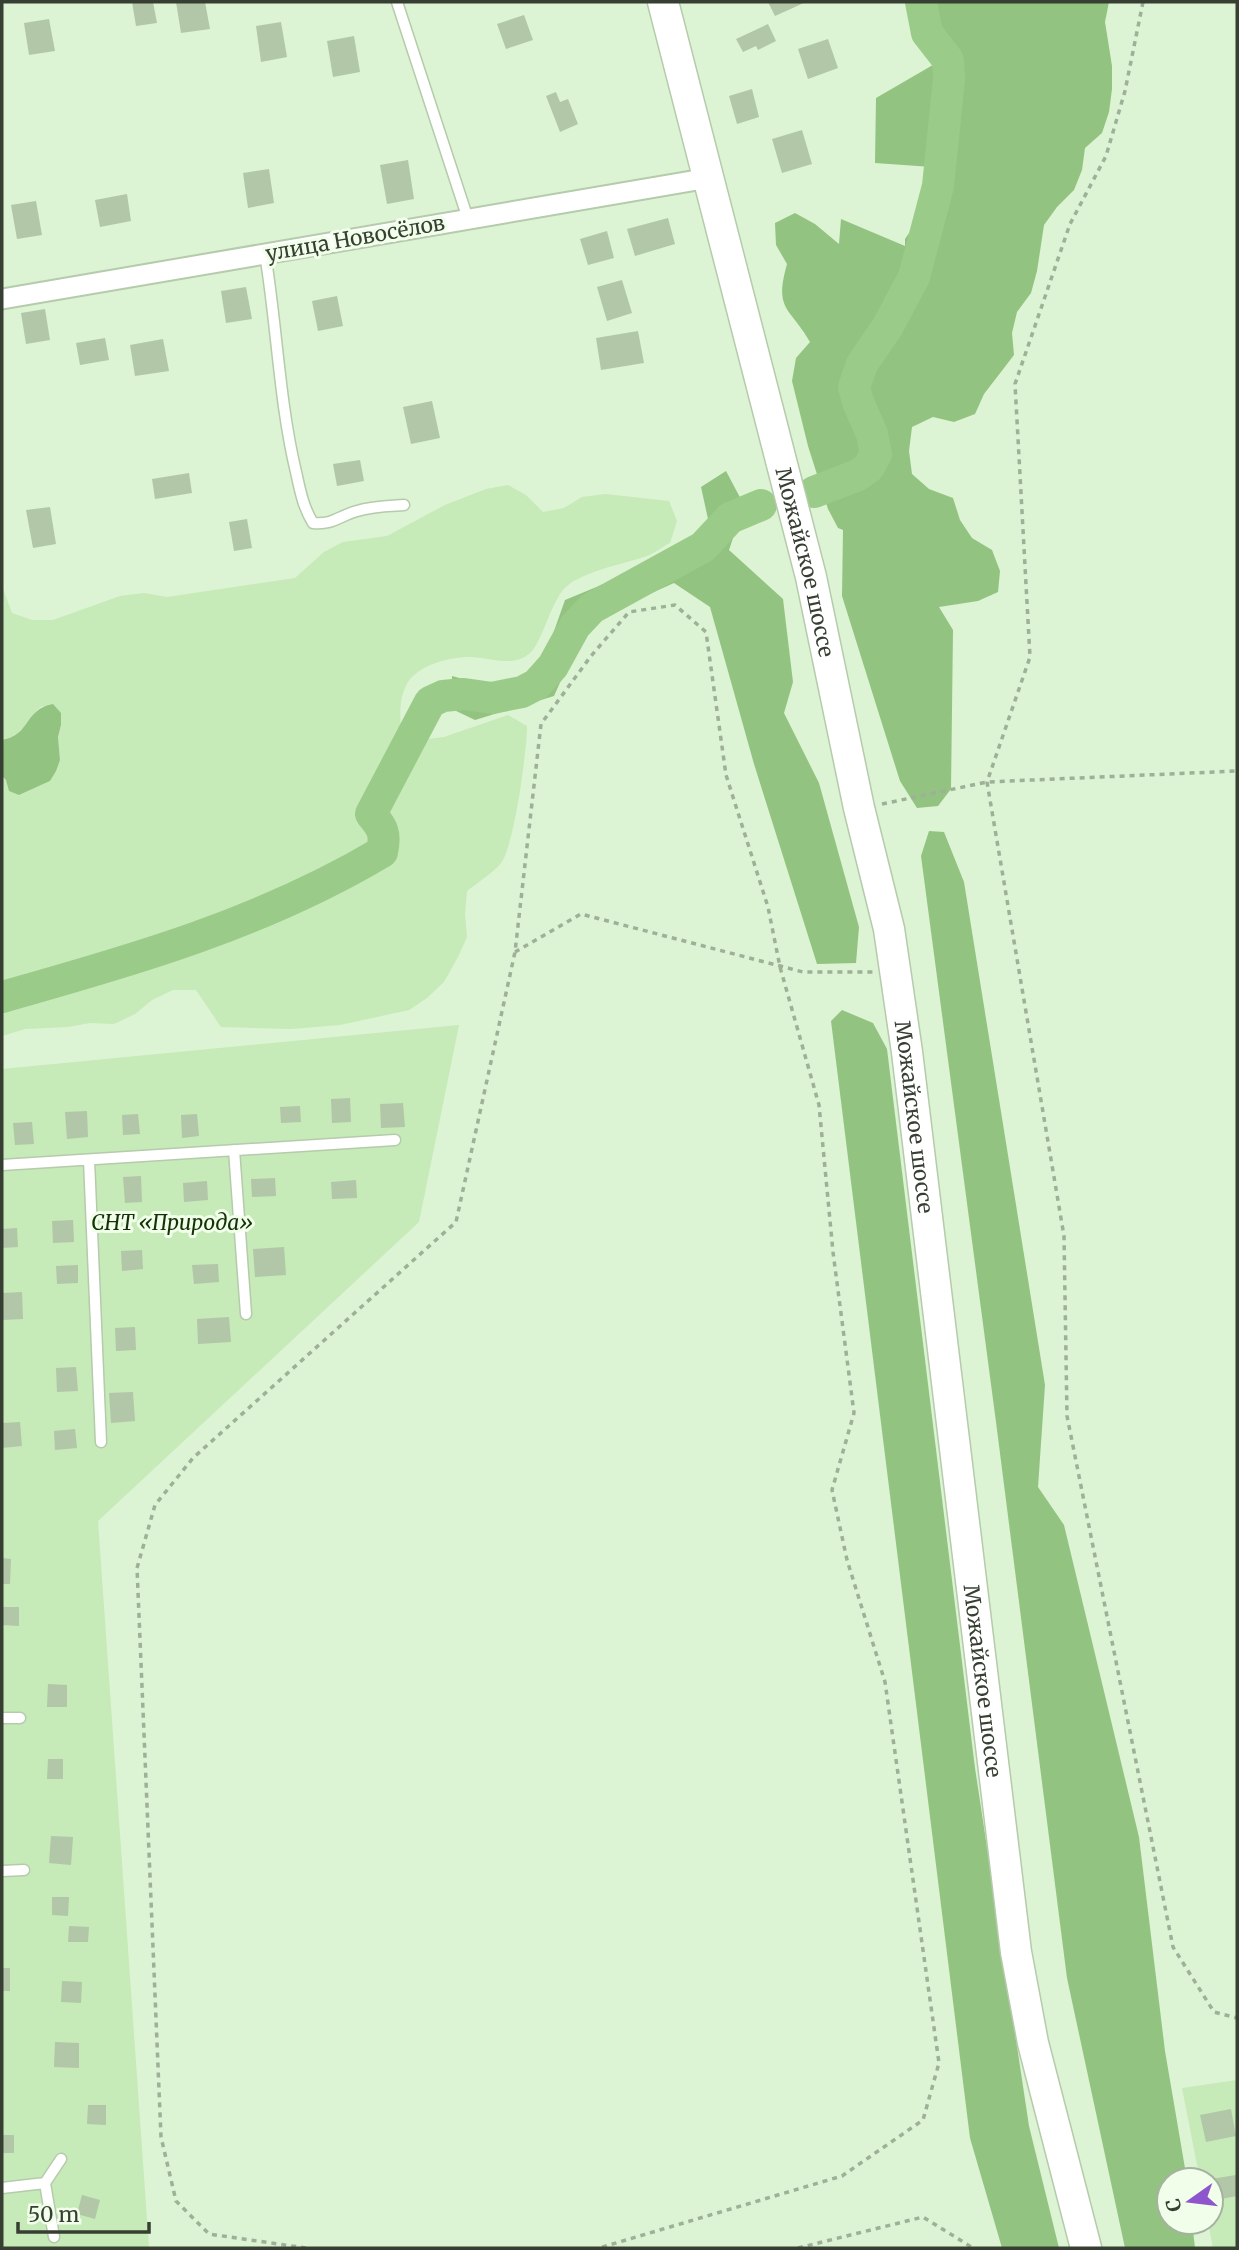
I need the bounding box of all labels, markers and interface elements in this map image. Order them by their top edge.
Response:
street label: улица Новосёлов [263,209,447,267]
street label: Можайское шоссе [770,464,841,659]
street label: Можайское шоссе [889,1019,940,1215]
park label: СНТ «Природа» [91,1209,253,1236]
street label: Можайское шоссе [958,1583,1008,1779]
north arrow [1155,2166,1225,2236]
scale bar [18,2190,149,2234]
text: С [1160,2196,1187,2214]
text: 50 m [28,2201,79,2228]

